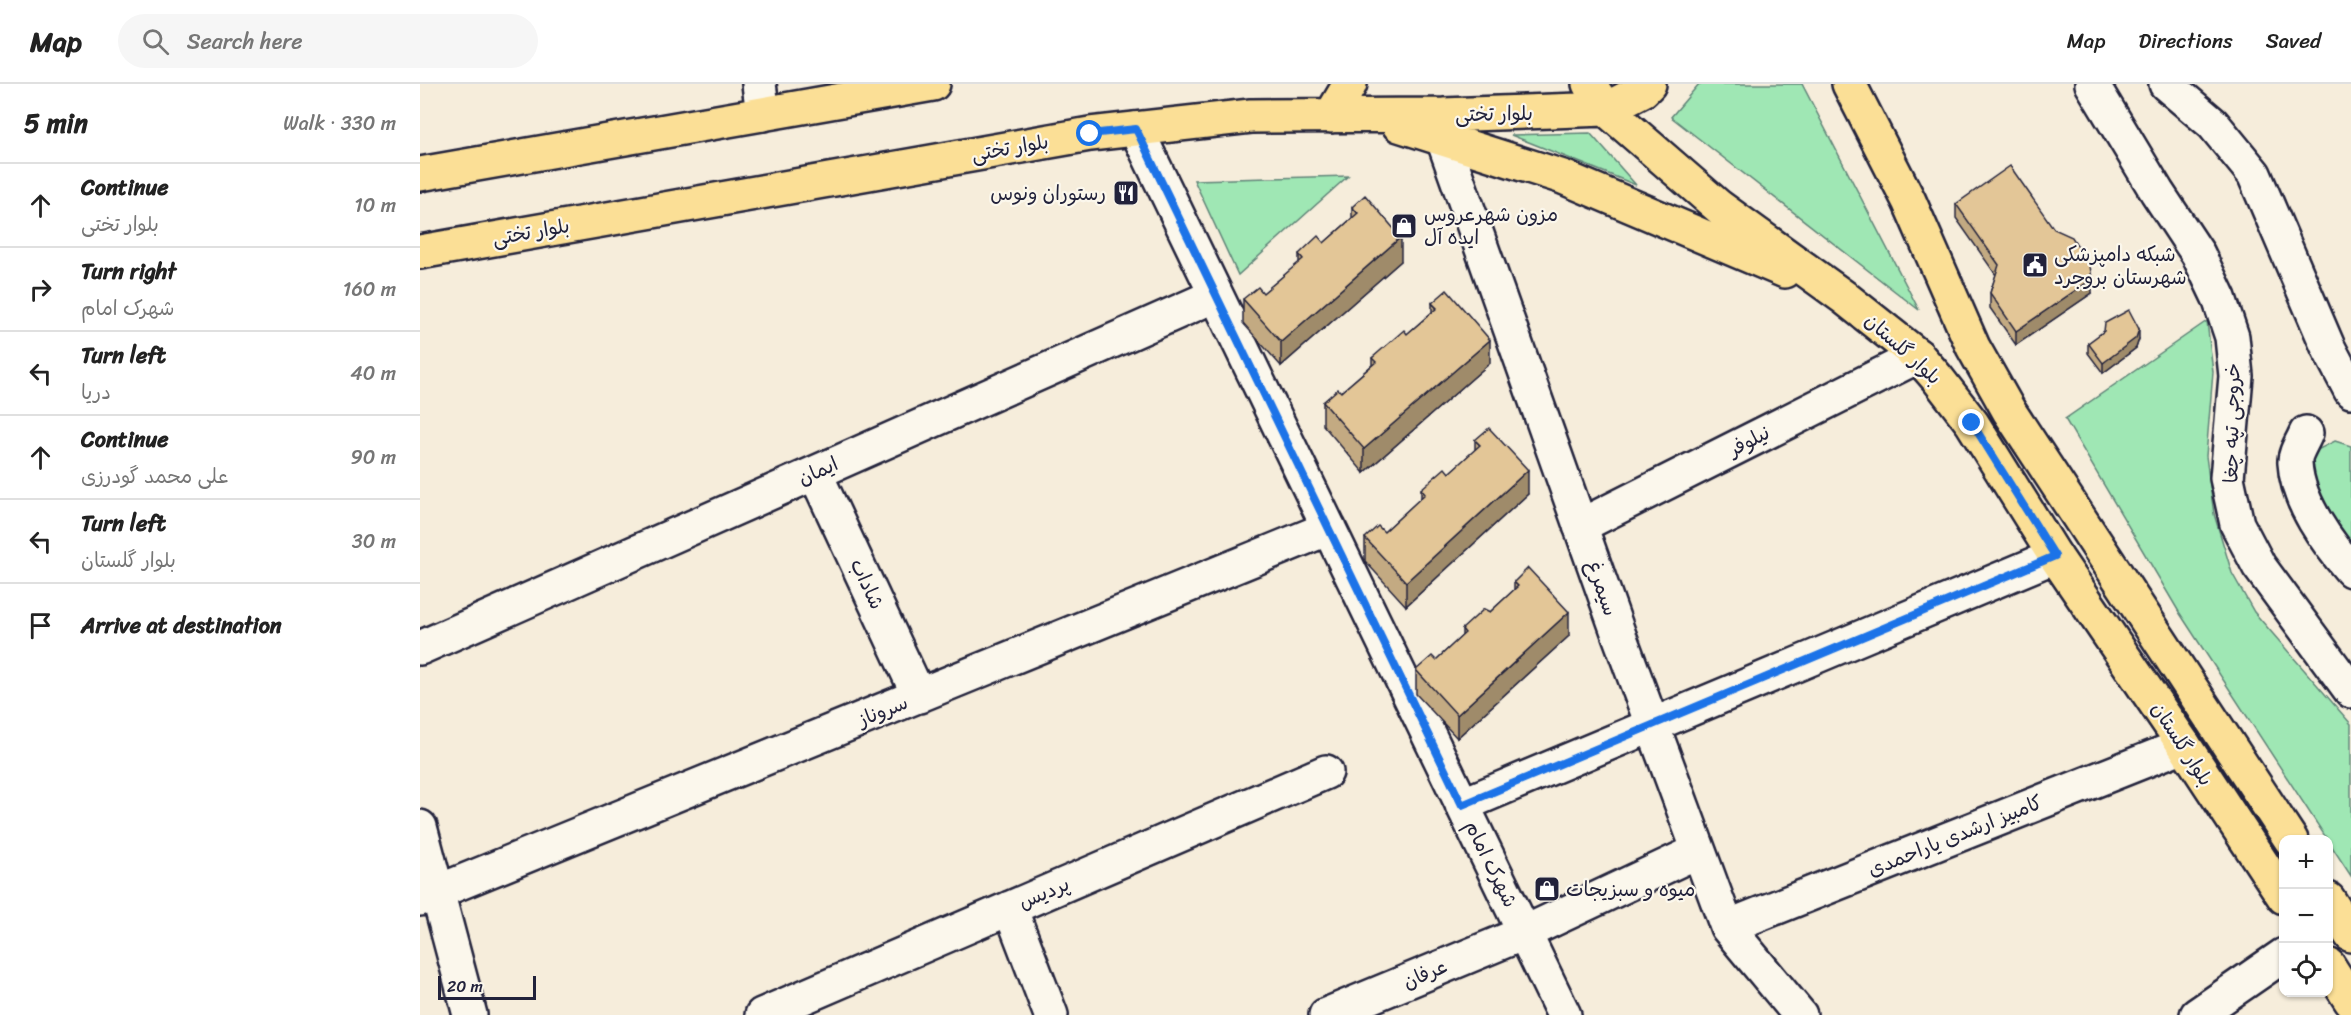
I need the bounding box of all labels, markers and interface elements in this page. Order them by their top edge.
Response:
search box [118,14,538,68]
text: Map [30,17,82,66]
text: Search here [187,22,303,61]
text: Map [2067,22,2105,60]
text: Directions [2138,22,2233,60]
text: Saved [2266,22,2321,60]
icon: search [139,25,172,58]
street label: بلوار تختی [1455,96,1533,132]
text: 5 min [24,100,88,146]
text: Walk · 330 m [283,106,396,141]
route start [1076,120,1102,146]
street label: بلوار تختی [969,124,1051,172]
text: Continue [81,168,169,207]
place label: رستوران ونوس [990,176,1106,211]
restaurant icon: رستوران ونوس [1111,178,1141,208]
text: 10 m [354,188,396,223]
icon: ahead [24,189,57,222]
place label: مزون شهرعروس ایده آل [1424,197,1558,255]
text: بلوار تختی [81,207,159,242]
street label: بلوار تختی [490,208,572,256]
shop icon: مزون شهرعروس ایده آل [1389,211,1419,241]
place label: شبکه دامپزشکی شهرستان بروجرد [2054,237,2187,295]
public building icon: شبکه دامپزشکی شهرستان بروجرد [2020,250,2050,280]
text: Turn right [81,252,176,291]
text: 160 m [343,272,396,307]
icon: right [24,273,57,306]
text: شهرک امام [81,291,175,326]
street label: بلوار گلستان [1856,304,1950,394]
text: Turn left [81,336,166,375]
text: 40 m [350,356,396,391]
icon: left [24,357,57,390]
street label: خروجی تپه چغا [2213,363,2251,483]
text: دریا [81,375,111,410]
route end [1958,409,1984,435]
street label: نیلوفر [1720,416,1776,467]
text: Continue [81,420,169,459]
text: 90 m [351,440,396,475]
icon: ahead [24,441,57,474]
street label: ایمان [792,447,844,495]
text: علی محمد گودرزی [81,459,228,494]
text: Turn left [81,504,166,543]
text: 30 m [352,524,396,559]
icon: left [24,525,57,558]
text: بلوار گلستان [81,543,176,578]
street label: شاداب [840,553,894,615]
street label: سیمرغ [1576,555,1628,621]
text: Arrive at destination [81,606,282,645]
icon: arrive [24,609,57,642]
street label: سروناز [851,685,914,738]
street label: بلوار گلستان [2141,695,2223,793]
street label: کامبیز ارشدی یاراحمدی [1862,785,2048,887]
street label: شهرک امام [1455,814,1527,914]
map controls [2279,835,2333,997]
button: + [2279,835,2333,889]
street label: پردیس [1013,867,1075,919]
place label: میوه و سبزیجات [1566,872,1696,907]
shop icon: میوه و سبزیجات [1532,874,1562,904]
button: − [2279,889,2333,943]
button: locate [2279,943,2333,997]
street label: عرفان [1397,949,1453,999]
text: 20 m [447,972,483,1001]
scale bar [438,973,536,1000]

